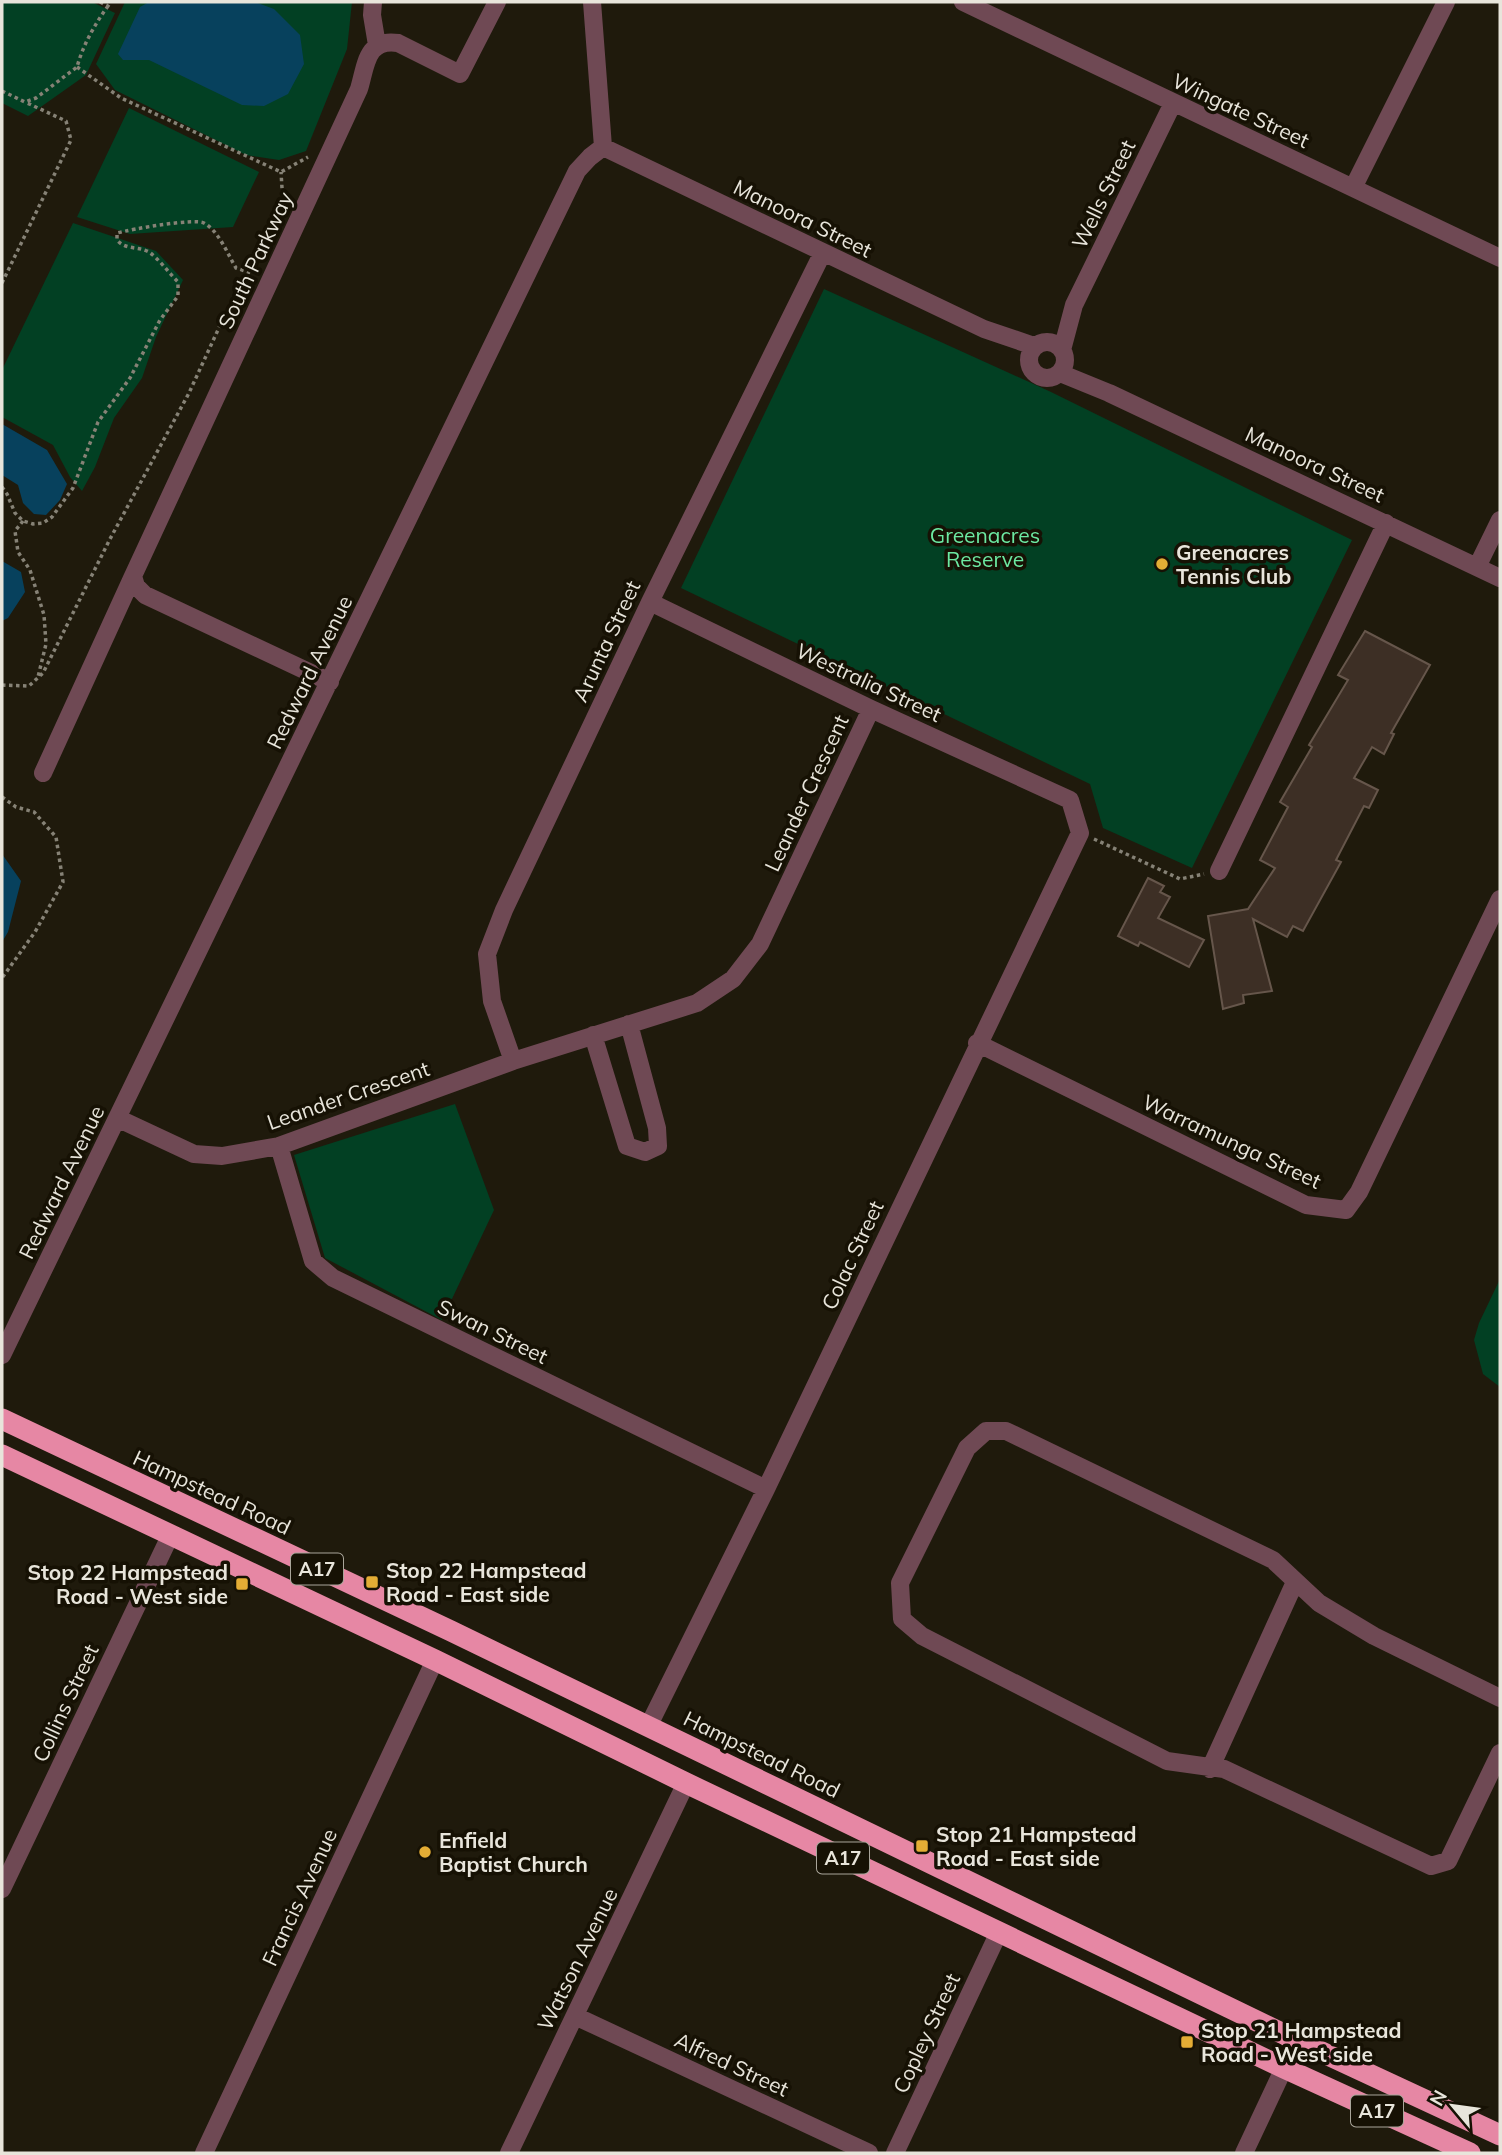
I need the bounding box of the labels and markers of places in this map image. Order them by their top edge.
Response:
place label: Greenacres Tennis Club [1176,539,1291,589]
marker: Greenacres Tennis Club [1154,556,1170,572]
place label: Stop 22 Hampstead Road - East side [386,1557,586,1607]
place label: Stop 22 Hampstead Road - West side [28,1559,228,1609]
marker: Stop 22 Hampstead Road - East side [364,1574,380,1590]
marker: Stop 22 Hampstead Road - West side [234,1576,250,1592]
place label: Stop 21 Hampstead Road - East side [936,1821,1136,1871]
place label: Enfield Baptist Church [439,1827,588,1877]
marker: Stop 21 Hampstead Road - East side [914,1838,930,1854]
marker: Enfield Baptist Church [417,1844,433,1860]
place label: Stop 21 Hampstead Road - West side [1201,2017,1401,2067]
marker: Stop 21 Hampstead Road - West side [1179,2034,1195,2050]

